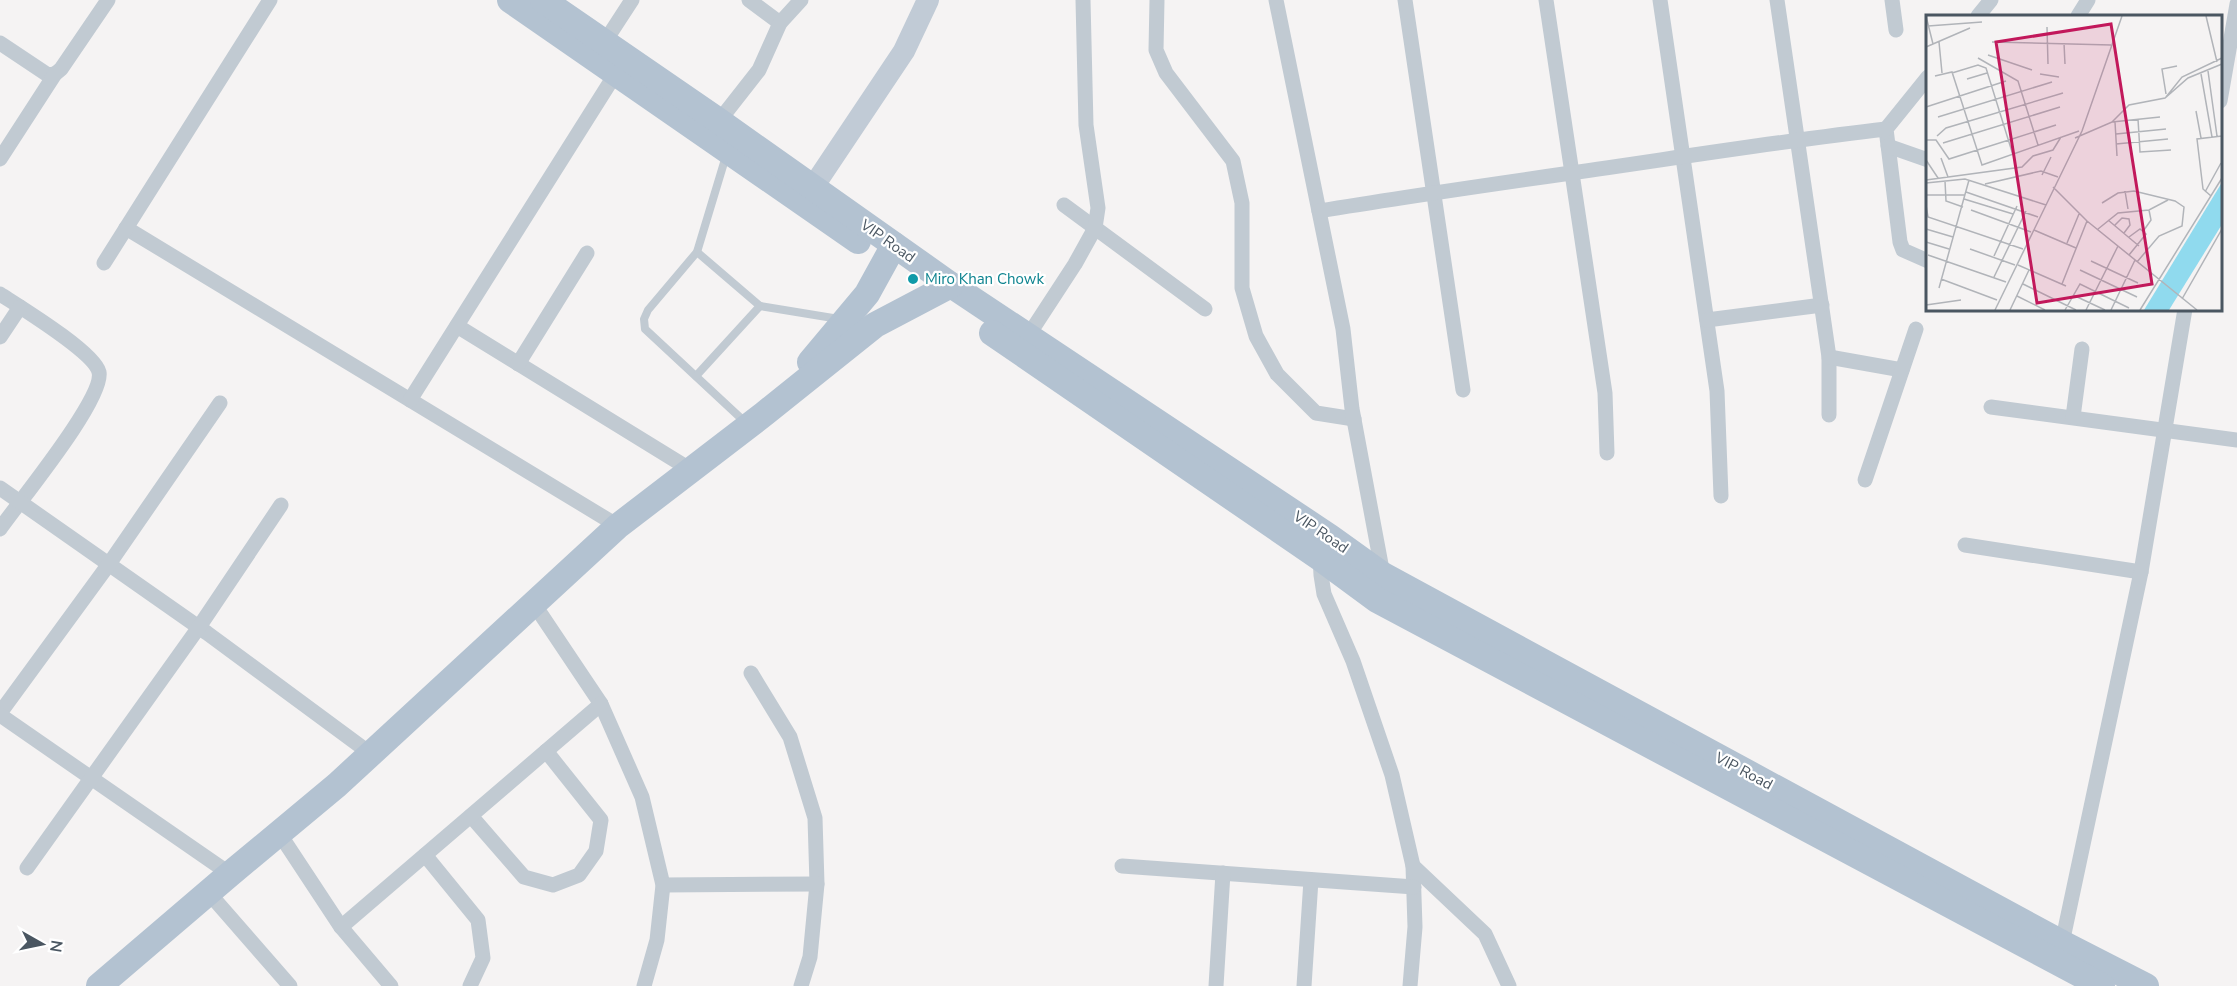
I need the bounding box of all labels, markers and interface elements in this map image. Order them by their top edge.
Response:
inset map [1926,15,2222,310]
street label: VIP Road [856,214,919,267]
place label: Miro Khan Chowk [925,269,1044,289]
marker: Miro Khan Chowk [906,272,920,286]
street label: VIP Road [1289,506,1352,558]
street label: VIP Road [1711,747,1776,794]
north arrow [12,914,72,974]
text: N [44,939,68,954]

